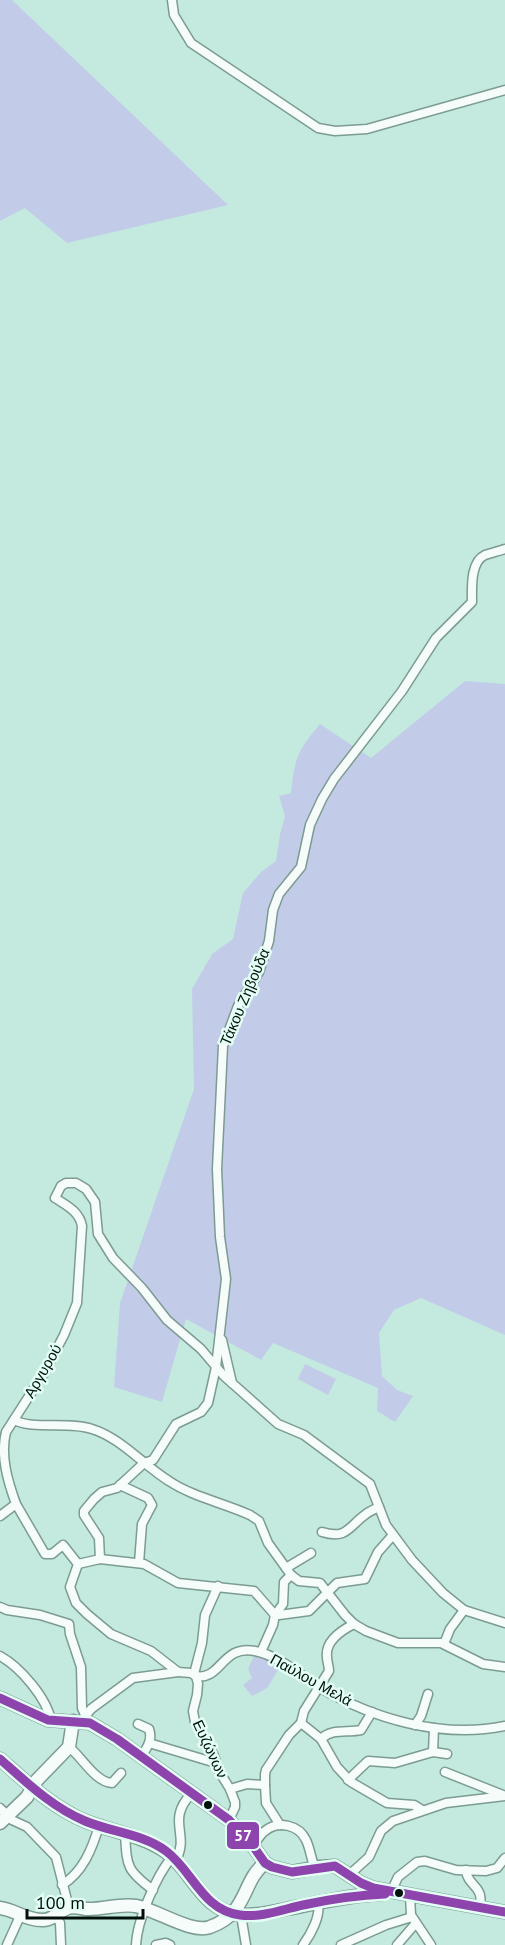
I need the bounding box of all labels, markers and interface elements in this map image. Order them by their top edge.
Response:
street label: Τάκου Ζηβούδα [216,945,274,1048]
street label: Αργυρού [20,1340,66,1401]
street label: Παύλου Μελά [267,1649,356,1710]
street label: Ευζώνων [189,1717,232,1781]
unlabelled marker [202,1799,214,1811]
line badge: 57 [226,1821,260,1850]
text: 57 [234,1825,252,1845]
scale bar [27,1882,142,1920]
unlabelled marker [393,1887,405,1899]
text: 100 m [36,1891,85,1914]

